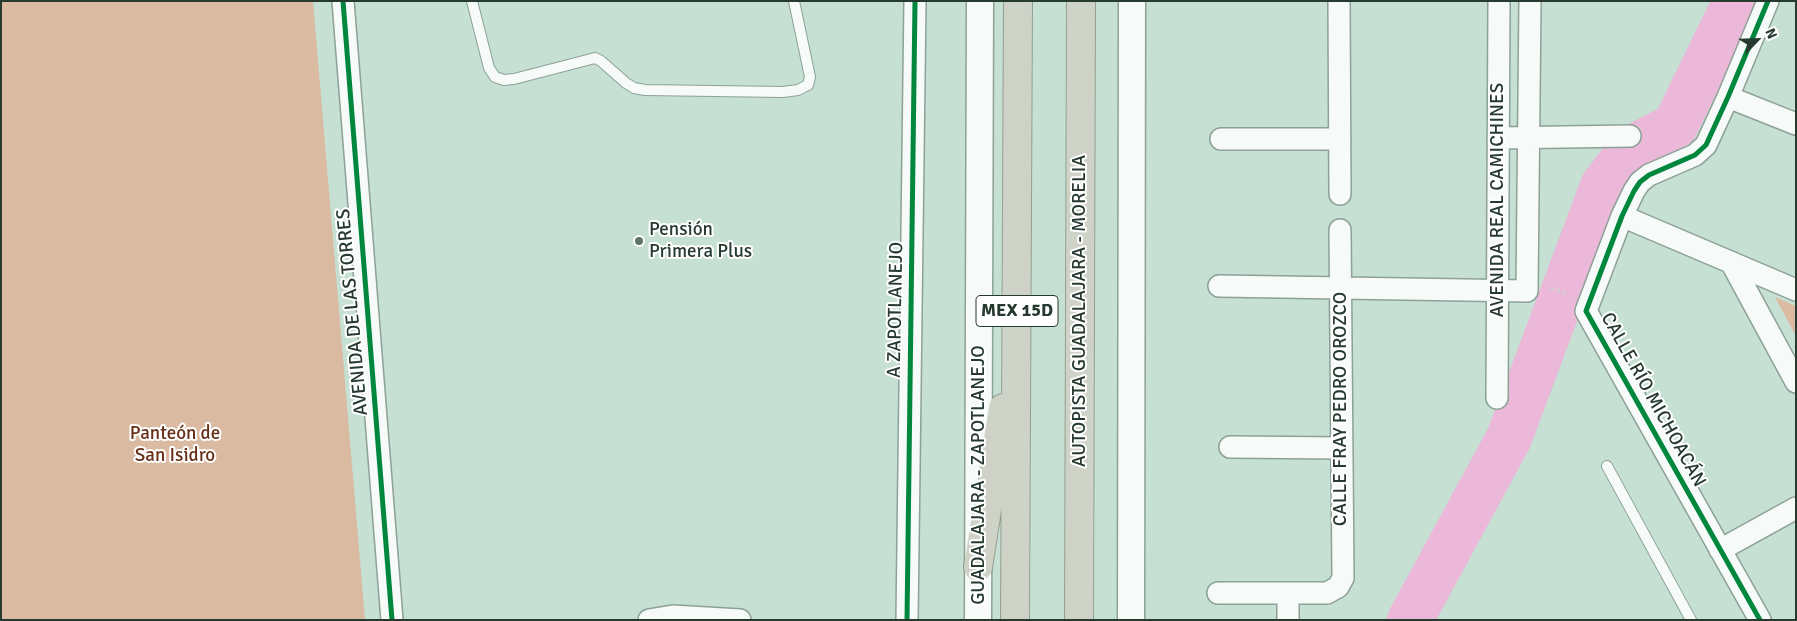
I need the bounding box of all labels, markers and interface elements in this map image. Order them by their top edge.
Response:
north arrow [1732,15,1782,65]
text: N [1761,26,1781,42]
street label: AVENIDA REAL CAMICHINES [1487,83,1509,317]
street label: AUTOPISTA GUADALAJARA - MORELIA [1069,155,1091,467]
street label: AVENIDA DE LAS TORRES [333,208,373,416]
place label: Pensión Primera Plus [649,219,752,263]
marker: Pensión Primera Plus [633,235,645,247]
street label: A ZAPOTLANEJO [883,242,909,378]
street label: CALLE FRAY PEDRO OROZCO [1330,292,1352,526]
road number: MEX 15D [976,296,1058,326]
street label: CALLE RÍO MICHOACÁN [1596,309,1710,491]
street label: GUADALAJARA - ZAPOTLANEJO [968,345,990,605]
park label: Panteón de San Isidro [130,423,220,467]

